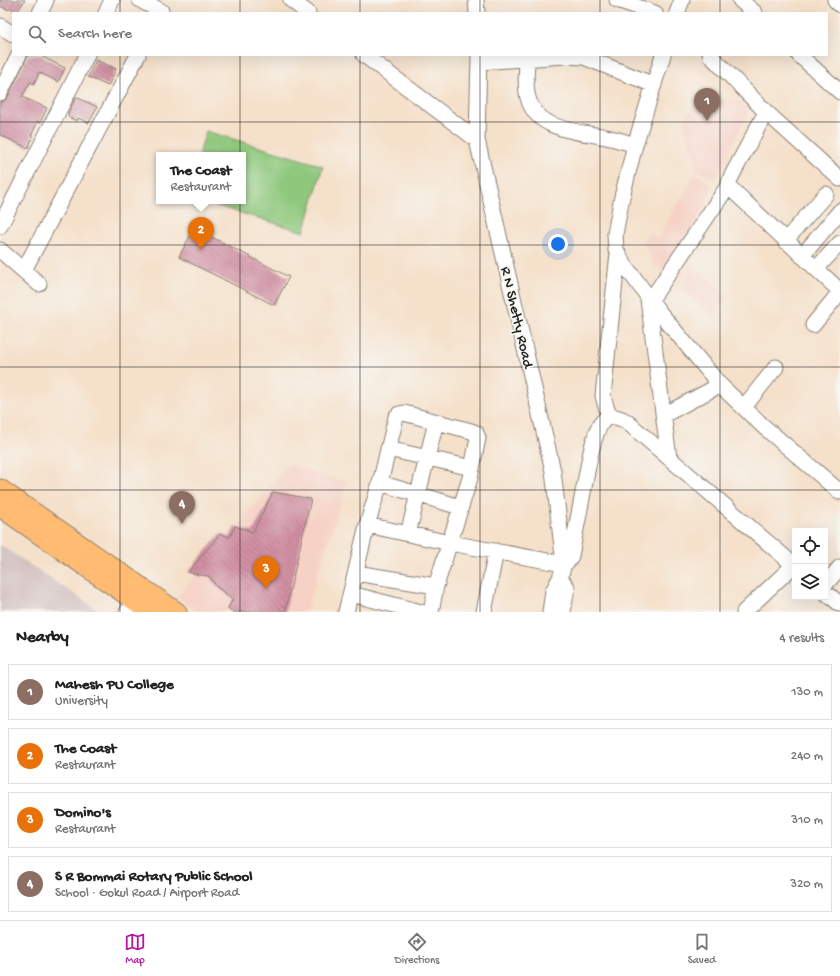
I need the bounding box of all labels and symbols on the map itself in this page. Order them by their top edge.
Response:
pin: 1 [694,88,720,121]
pin: 2 [188,217,214,250]
your location [548,234,568,254]
street label: R N Shetty Road [496,265,537,371]
pin: 4 [169,491,195,524]
pin: 3 [253,556,279,589]

